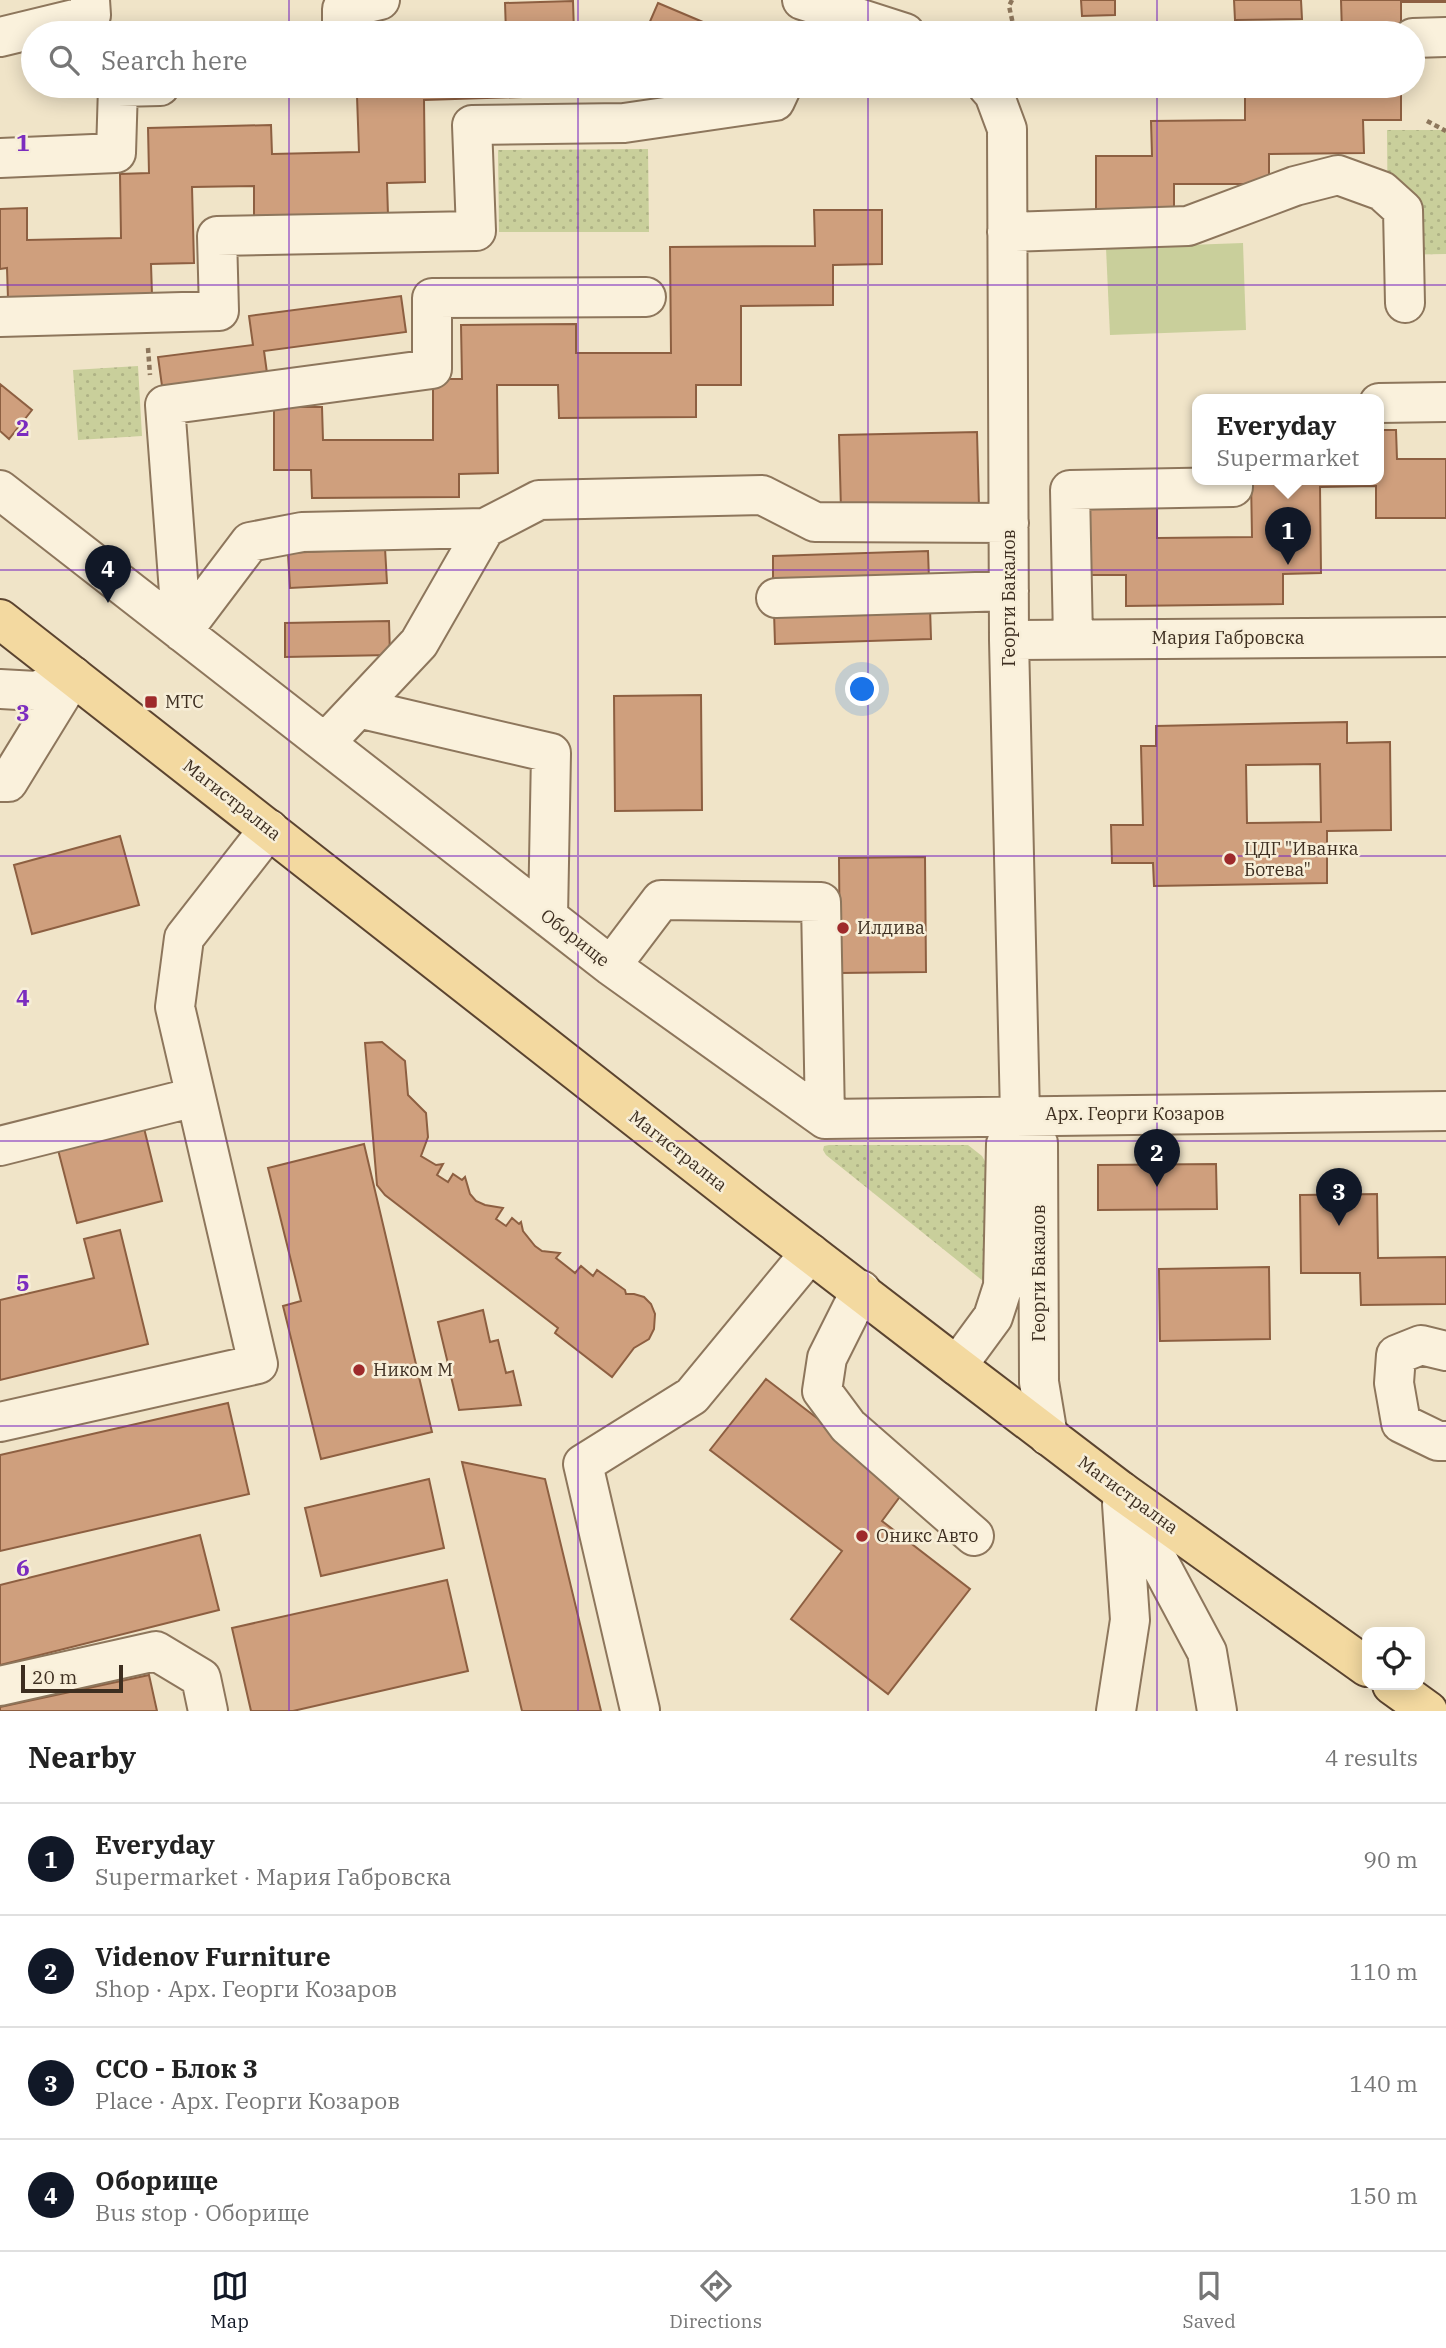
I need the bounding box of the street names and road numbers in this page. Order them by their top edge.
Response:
street label: Георги Бакалов [997,529,1020,667]
street label: Мария Габровска [1151,626,1305,649]
street label: Магистрална [178,754,286,845]
street label: Оборище [536,903,614,972]
street label: Арх. Георги Козаров [1045,1102,1225,1125]
street label: Магистрална [624,1105,732,1196]
street label: Георги Бакалов [1027,1204,1050,1342]
street label: Магистрална [1074,1450,1183,1539]

